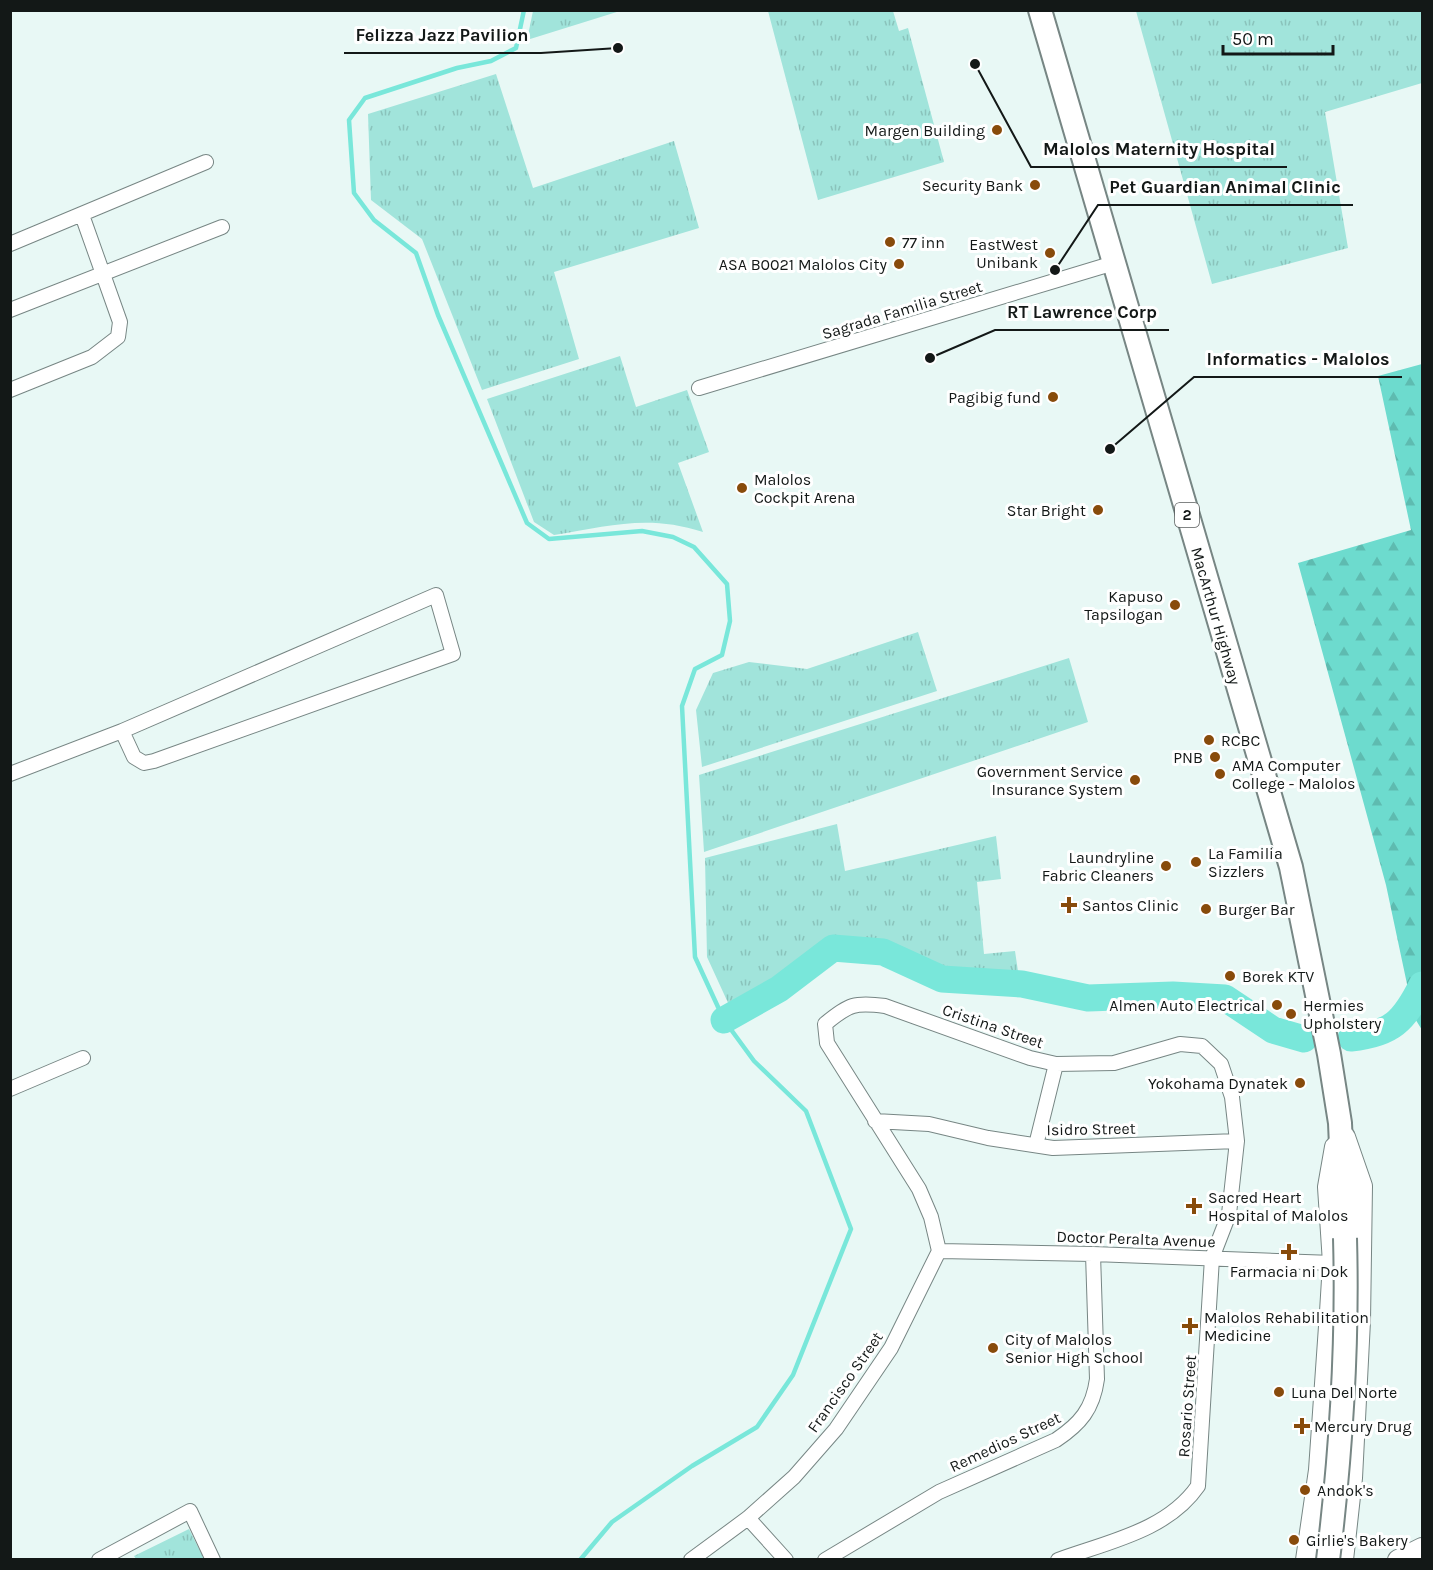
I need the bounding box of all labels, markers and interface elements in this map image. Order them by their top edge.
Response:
callout: Felizza Jazz Pavilion [344,17,541,53]
scale bar [1223,18,1332,56]
text: Felizza Jazz Pavilion [356,24,529,46]
text: 50 m [1232,28,1274,50]
place label: Margen Building [865,121,985,140]
marker: Margen Building [990,123,1004,137]
callout: Malolos Maternity Hospital [1031,131,1287,167]
text: Malolos Maternity Hospital [1043,138,1275,160]
callout: Pet Guardian Animal Clinic [1098,169,1353,205]
place label: Security Bank [922,176,1023,195]
text: Pet Guardian Animal Clinic [1109,176,1341,198]
marker: Security Bank [1028,178,1042,192]
place label: 77 inn [902,233,945,252]
marker: 77 inn [883,235,897,249]
place label: EastWest Unibank [969,235,1038,272]
marker: EastWest Unibank [1043,246,1057,260]
place label: ASA B0021 Malolos City [719,255,888,274]
marker: ASA B0021 Malolos City [892,257,906,271]
street label: Sagrada Familia Street [820,277,984,343]
callout: RT Lawrence Corp [995,294,1169,330]
text: RT Lawrence Corp [1007,301,1157,323]
callout: Informatics - Malolos [1194,341,1402,377]
text: Informatics - Malolos [1206,348,1390,370]
place label: Pagibig fund [948,388,1041,407]
marker: Pagibig fund [1046,390,1060,404]
place label: Malolos Cockpit Arena [754,470,855,507]
marker: Malolos Cockpit Arena [735,481,749,495]
place label: Star Bright [1007,501,1086,520]
marker: Star Bright [1091,503,1105,517]
road number: 2 [1175,503,1199,527]
street label: MacArthur Highway [1187,545,1245,688]
place label: Kapuso Tapsilogan [1084,587,1163,624]
marker: Kapuso Tapsilogan [1168,598,1182,612]
place label: RCBC [1221,731,1261,750]
marker: RCBC [1202,733,1216,747]
place label: PNB [1173,748,1203,767]
marker: PNB [1208,750,1222,764]
place label: AMA Computer College - Malolos [1232,756,1355,793]
place label: Government Service Insurance System [977,762,1123,799]
marker: AMA Computer College - Malolos [1213,767,1227,781]
marker: Government Service Insurance System [1128,773,1142,787]
place label: La Familia Sizzlers [1208,844,1283,881]
place label: Laundryline Fabric Cleaners [1042,848,1154,885]
marker: La Familia Sizzlers [1189,855,1203,869]
marker: Laundryline Fabric Cleaners [1159,859,1173,873]
marker: Santos Clinic [1060,896,1078,914]
place label: Santos Clinic [1082,896,1179,915]
place label: Burger Bar [1218,900,1295,919]
marker: Burger Bar [1199,902,1213,916]
place label: Borek KTV [1242,967,1314,986]
marker: Borek KTV [1223,969,1237,983]
place label: Almen Auto Electrical [1109,996,1265,1015]
place label: Hermies Upholstery [1303,996,1382,1033]
marker: Almen Auto Electrical [1270,998,1284,1012]
street label: Cristina Street [940,1000,1046,1052]
marker: Hermies Upholstery [1284,1007,1298,1021]
place label: Yokohama Dynatek [1148,1074,1288,1093]
marker: Yokohama Dynatek [1293,1076,1307,1090]
street label: Isidro Street [1046,1119,1136,1139]
place label: Sacred Heart Hospital of Malolos [1208,1188,1348,1225]
marker: Sacred Heart Hospital of Malolos [1185,1197,1203,1215]
street label: Doctor Peralta Avenue [1056,1227,1216,1251]
marker: Farmacia ni Dok [1282,1245,1296,1259]
place label: Farmacia ni Dok [1230,1262,1348,1281]
place label: Malolos Rehabilitation Medicine [1204,1308,1369,1345]
marker: Malolos Rehabilitation Medicine [1181,1317,1199,1335]
street label: Francisco Street [803,1328,887,1436]
place label: City of Malolos Senior High School [1005,1330,1143,1367]
marker: City of Malolos Senior High School [986,1341,1000,1355]
street label: Rosario Street [1174,1354,1200,1458]
place label: Luna Del Norte [1291,1383,1397,1402]
marker: Luna Del Norte [1272,1385,1286,1399]
street label: Remedios Street [946,1408,1064,1476]
place label: Mercury Drug [1314,1417,1412,1436]
marker: Mercury Drug [1295,1419,1309,1433]
place label: Andok's [1317,1481,1374,1500]
marker: Andok's [1298,1483,1312,1497]
place label: Girlie's Bakery [1306,1531,1408,1550]
marker: Girlie's Bakery [1287,1533,1301,1547]

